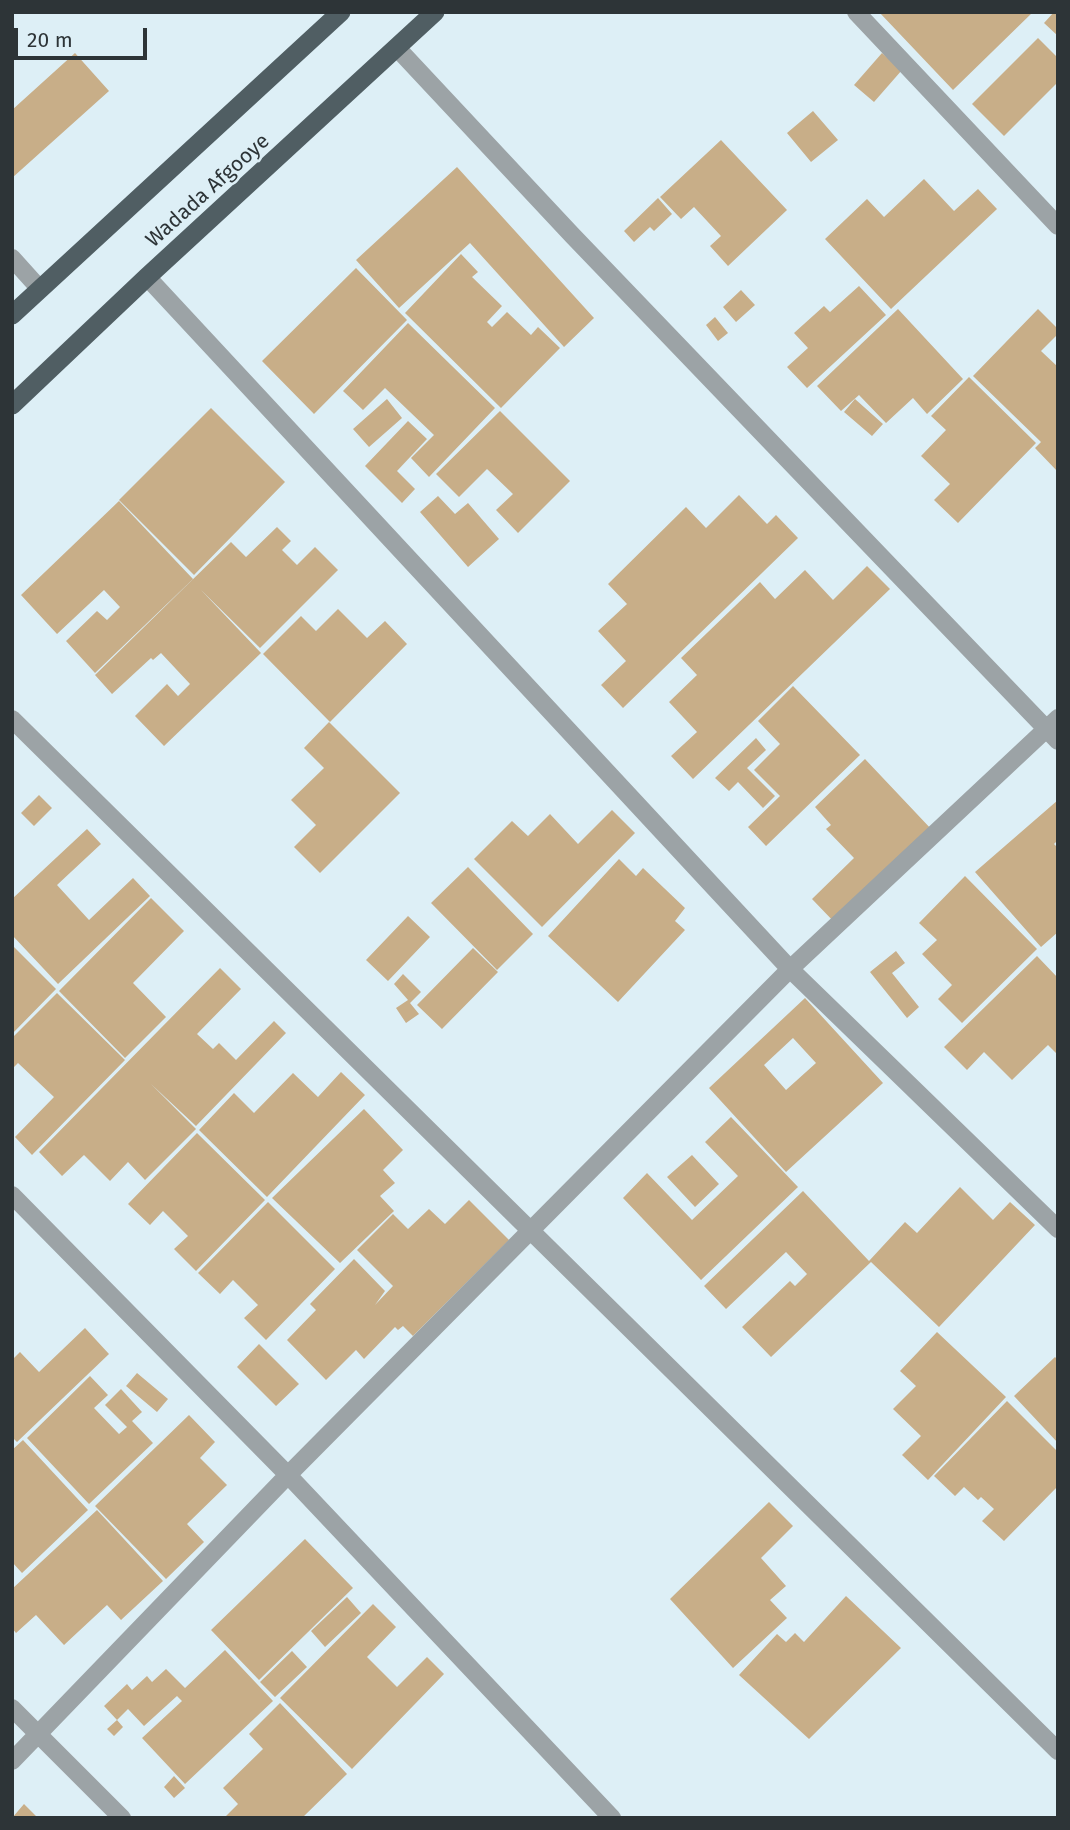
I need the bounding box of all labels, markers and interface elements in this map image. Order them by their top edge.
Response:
scale bar [18,14,150,58]
text: 20 m [27,27,73,53]
street label: Wadada Afgooye [141,129,275,253]

